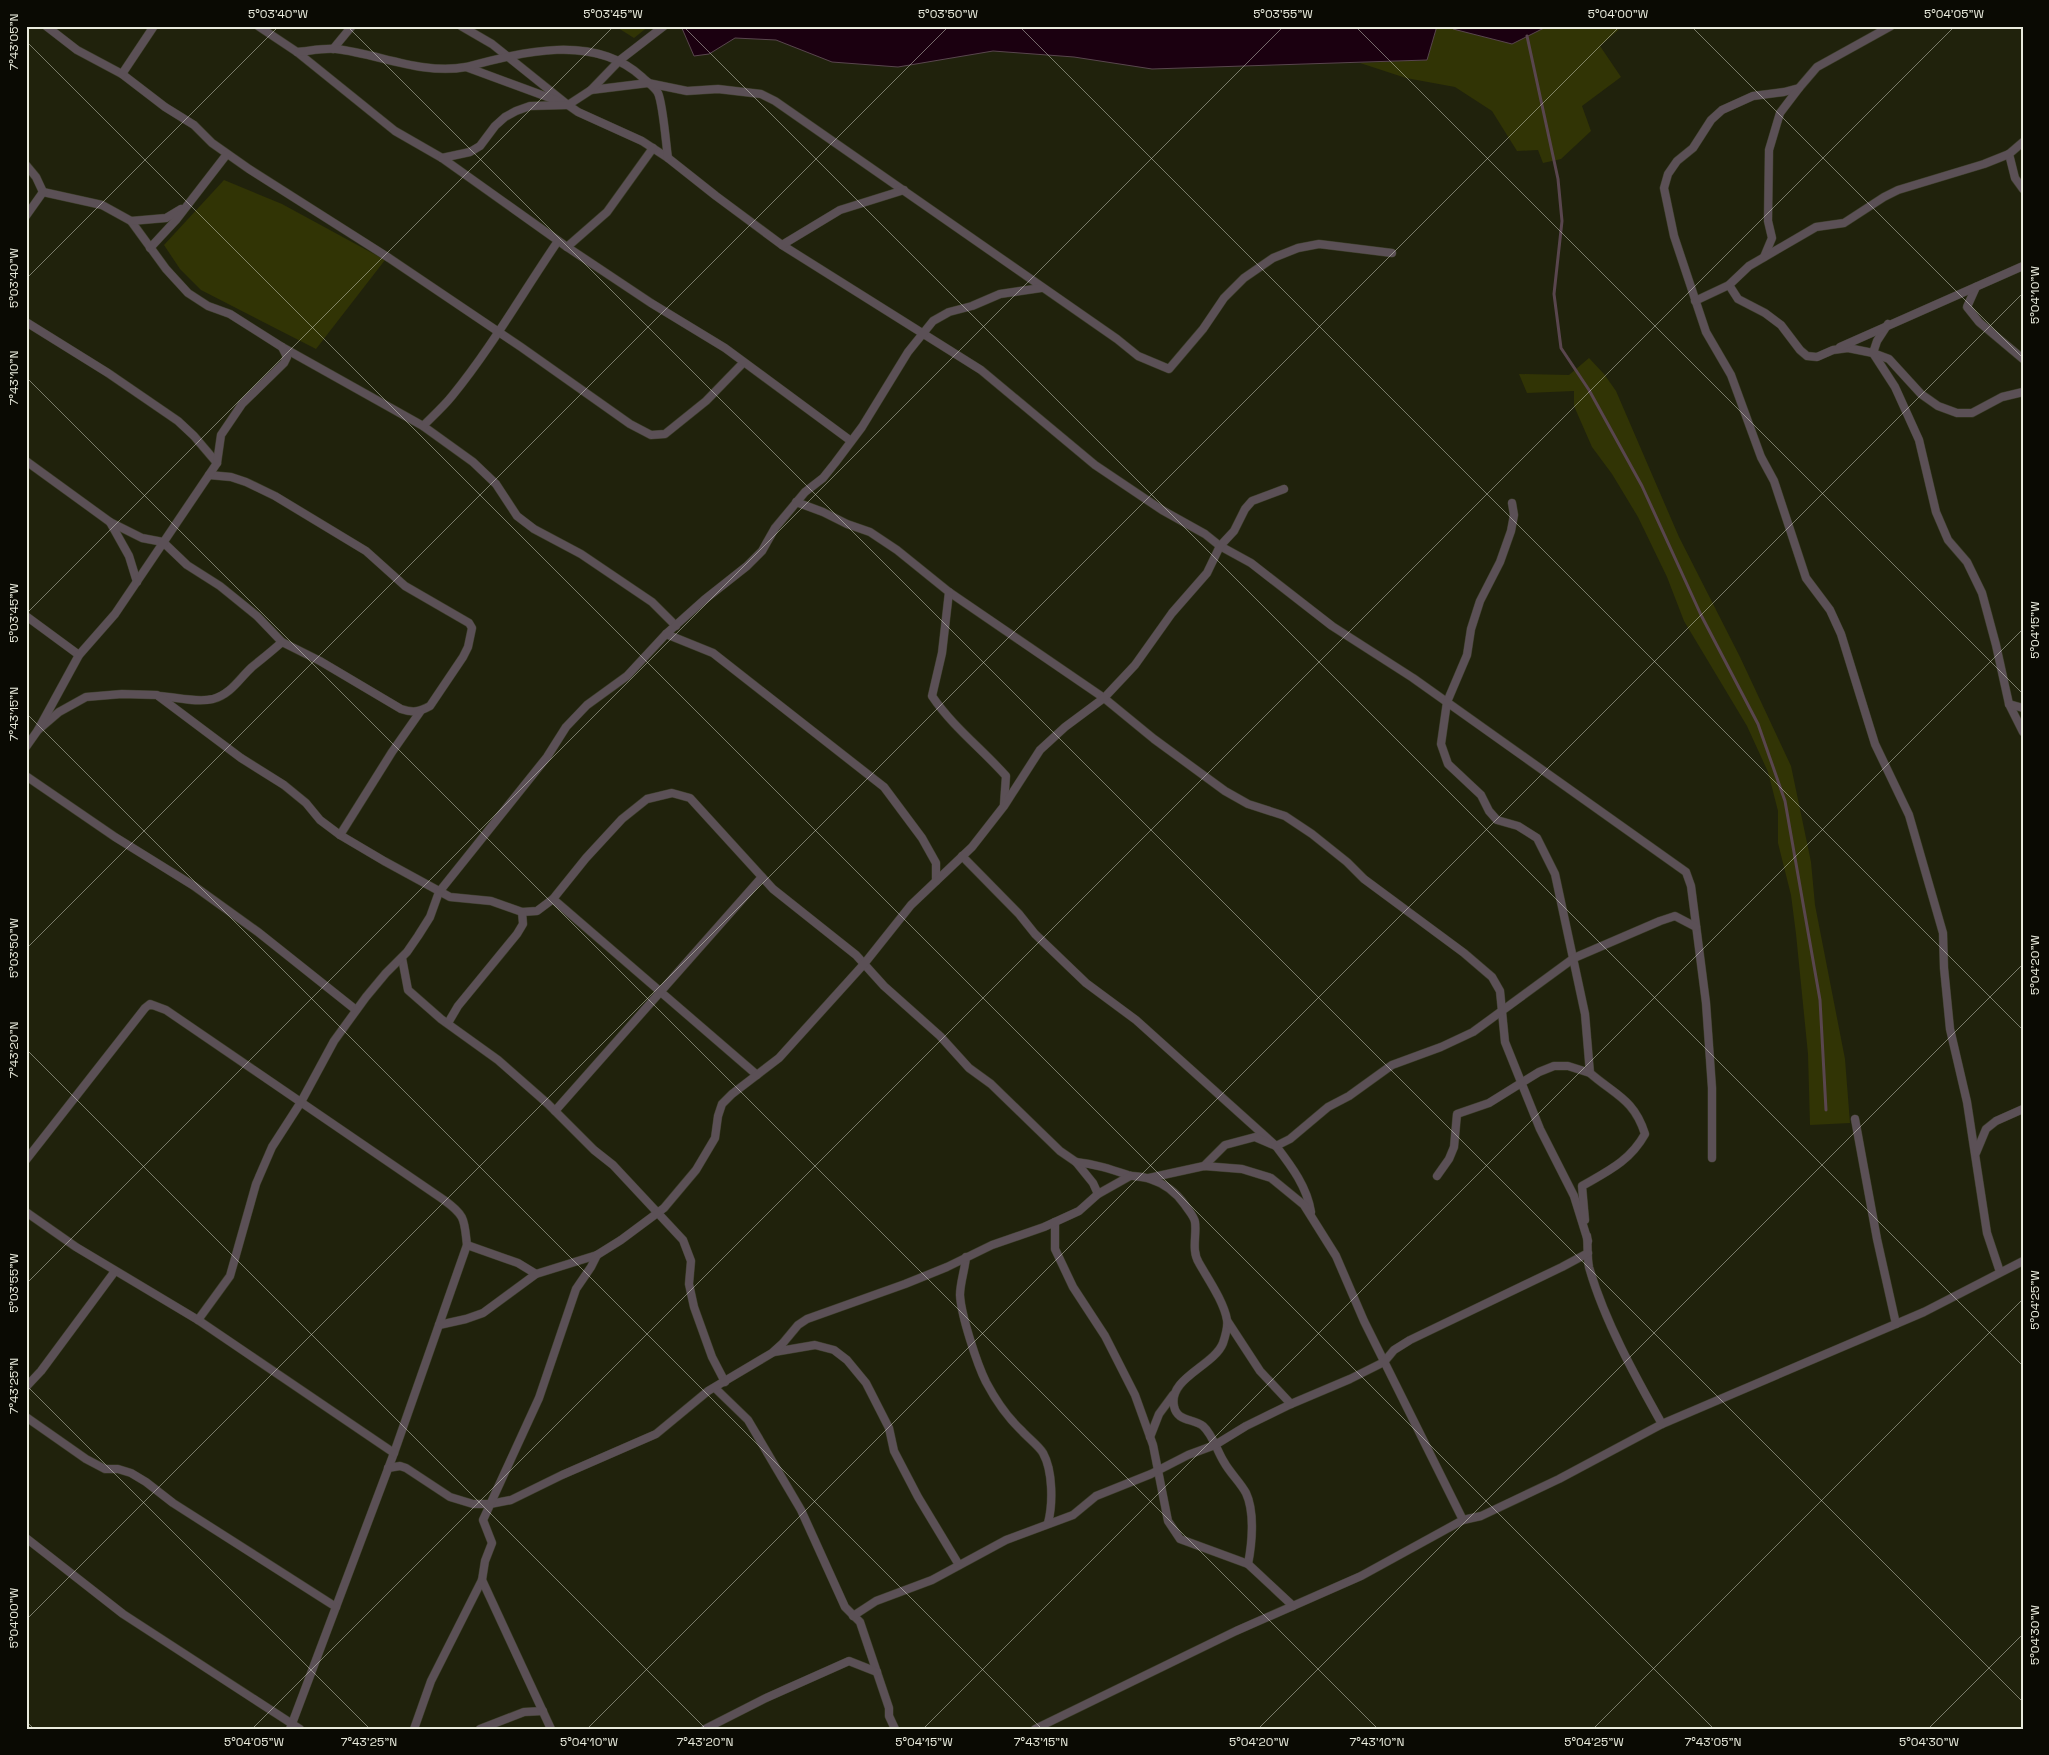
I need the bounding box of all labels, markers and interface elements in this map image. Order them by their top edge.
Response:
text: 5°03'40"W [248,6,308,22]
text: 5°03'45"W [583,6,643,22]
text: 5°03'50"W [918,6,979,22]
text: 5°03'55"W [1253,6,1313,22]
text: 5°04'00"W [1588,6,1649,22]
text: 5°04'05"W [1924,6,1985,22]
text: 7°43'05"N [6,13,22,71]
text: 5°03'40"W [6,248,22,308]
text: 5°04'10"W [2027,266,2043,324]
text: 7°43'10"N [6,351,22,405]
text: 5°03'45"W [6,583,22,643]
text: 5°04'15"W [2027,601,2043,659]
text: 7°43'15"N [6,687,22,741]
text: 5°03'50"W [6,917,22,978]
text: 5°04'20"W [2027,934,2043,995]
text: 7°43'20"N [6,1021,22,1079]
text: 5°03'55"W [6,1253,22,1313]
text: 5°04'25"W [2027,1270,2043,1330]
text: 7°43'25"N [6,1358,22,1414]
text: 5°04'00"W [6,1587,22,1648]
text: 5°04'30"W [2027,1604,2043,1665]
text: 5°04'05"W [224,1734,285,1750]
text: 7°43'25"N [341,1734,397,1750]
text: 5°04'10"W [560,1734,618,1750]
text: 7°43'20"N [676,1734,734,1750]
text: 5°04'15"W [895,1734,953,1750]
text: 7°43'15"N [1014,1734,1068,1750]
text: 5°04'20"W [1229,1734,1290,1750]
text: 7°43'10"N [1350,1734,1404,1750]
text: 5°04'25"W [1564,1734,1624,1750]
text: 7°43'05"N [1684,1734,1742,1750]
text: 5°04'30"W [1899,1734,1960,1750]

